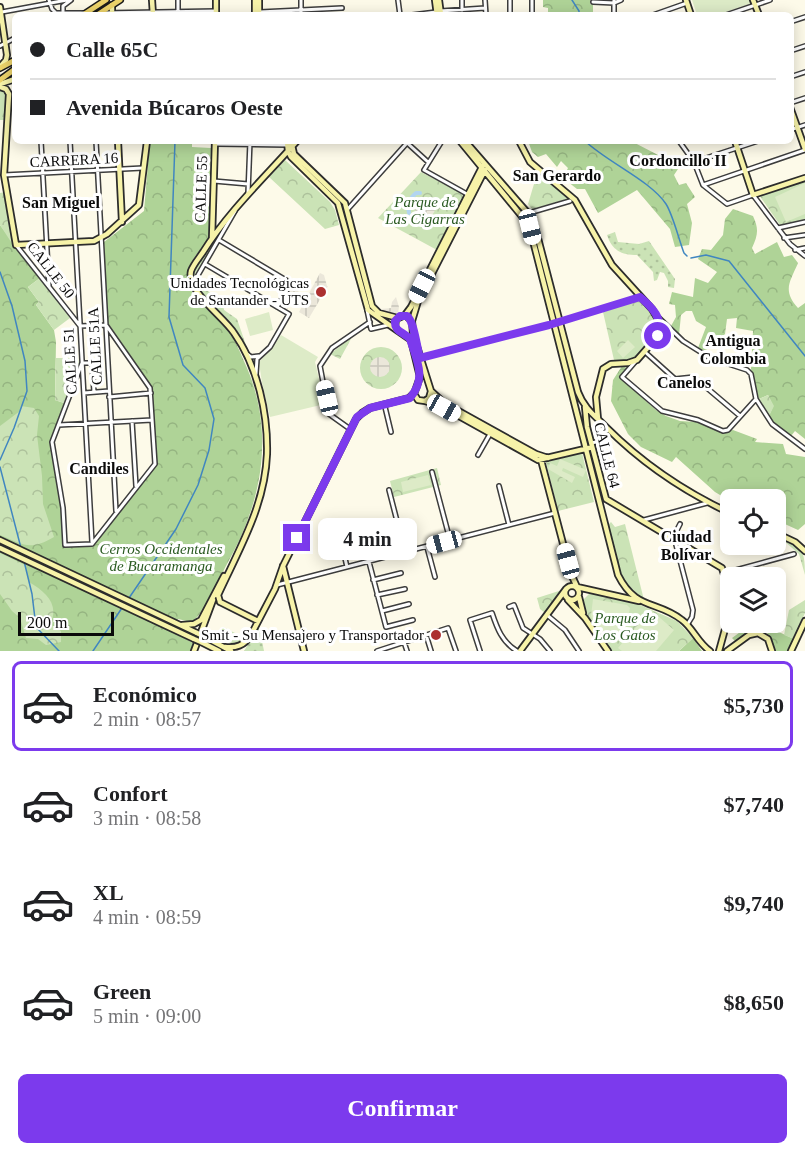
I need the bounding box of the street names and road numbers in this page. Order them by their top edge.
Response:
street label: CARRERA 16 [29,150,119,170]
street label: CALLE 55 [192,155,210,223]
street label: CALLE 50 [24,239,78,301]
street label: CALLE 51A [85,307,105,385]
street label: CALLE 51 [60,327,80,395]
street label: CALLE 64 [591,421,623,490]

